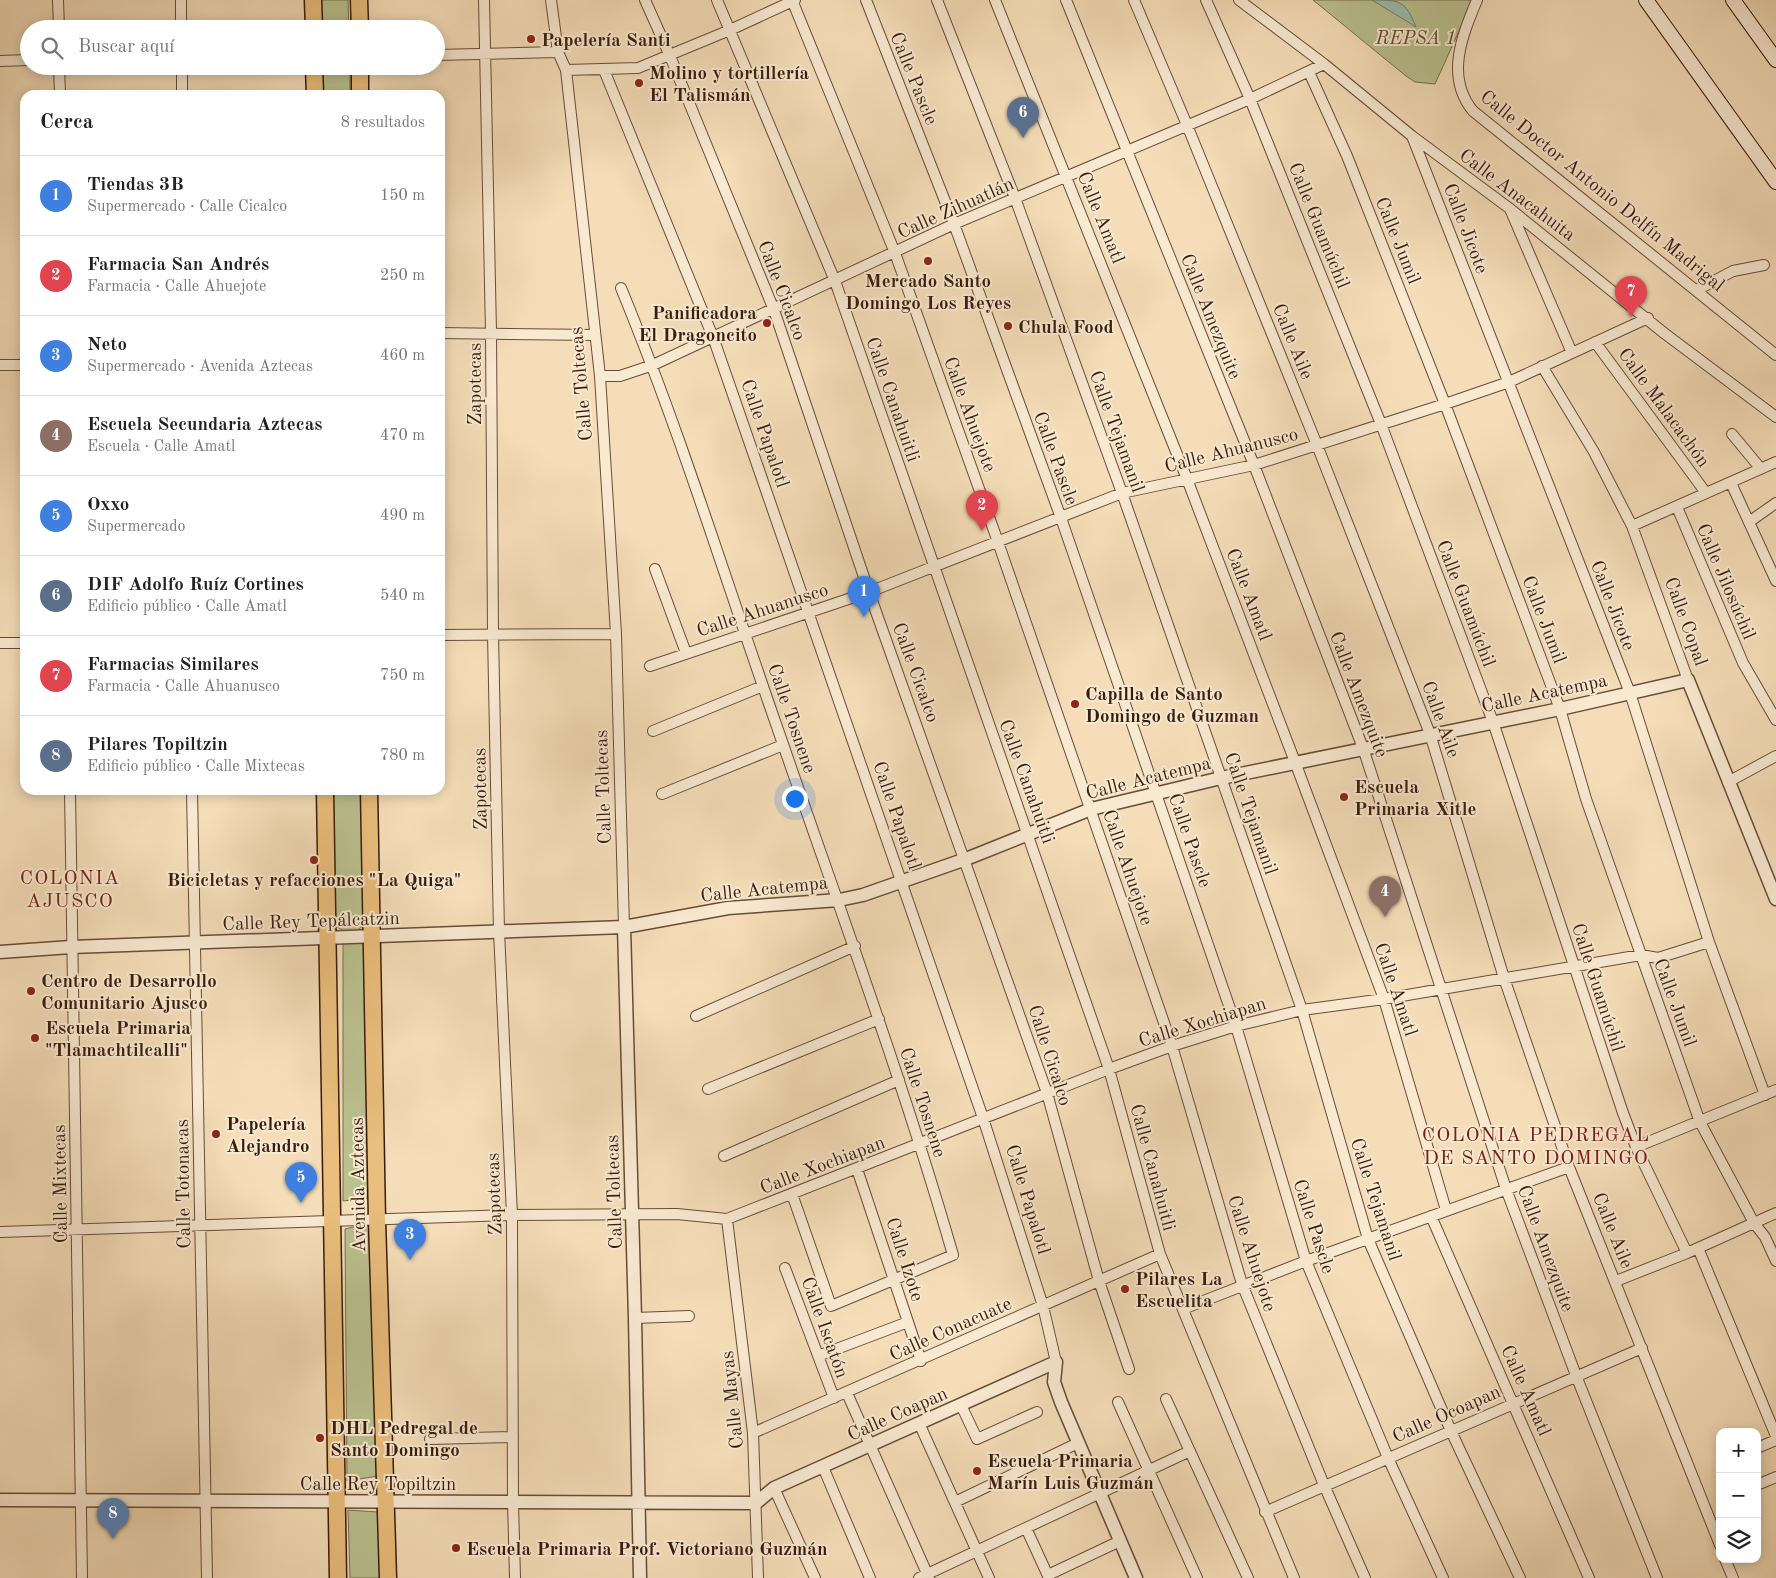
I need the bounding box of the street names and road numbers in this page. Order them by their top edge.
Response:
street label: Calle Pascle [885,30,940,128]
street label: Calle Doctor Antonio Delfín Madrigal [1476,88,1727,296]
street label: Calle Anacahuita [1455,146,1579,246]
street label: Calle Guamúchil [1284,160,1352,292]
street label: Calle Amatl [1073,169,1127,267]
street label: Calle Zihuatlán [895,175,1017,243]
street label: Calle Jicote [1439,181,1491,277]
street label: Calle Jumil [1371,195,1423,287]
street label: Calle Cicalco [753,239,808,343]
street label: Calle Amezquite [1176,252,1243,382]
street label: Calle Aile [1268,301,1315,383]
street label: Calle Toltecas [568,326,597,442]
street label: Calle Canahuitli [861,335,922,465]
street label: Zapotecas [467,343,486,425]
street label: Calle Malacachón [1613,345,1712,472]
street label: Calle Ahuejote [939,355,998,475]
street label: Calle Tejamanil [1085,369,1146,495]
street label: Calle Papalotl [736,377,791,491]
street label: Calle Pascle [1029,409,1080,508]
street label: Calle Ahuanusco [1163,426,1300,477]
street label: Calle Jilosúchil [1692,521,1758,643]
street label: Calle Guamúchil [1432,538,1498,670]
street label: Calle Amatl [1221,546,1274,644]
street label: Calle Jicote [1586,558,1638,654]
street label: Calle Jumil [1517,573,1568,666]
street label: Calle Copal [1660,575,1709,669]
street label: Calle Ahuanusco [695,581,831,642]
street label: Calle Cicalco [888,620,942,725]
street label: Calle Amezquite [1325,629,1390,761]
street label: Calle Tosnene [763,662,818,776]
street label: Calle Acatempa [1480,672,1610,717]
street label: Calle Aile [1417,679,1462,761]
street label: Calle Canahuitli [994,717,1057,847]
street label: Calle Toltecas [593,729,616,844]
street label: Zapotecas [471,748,492,830]
street label: Calle Tejamanil [1220,750,1279,877]
street label: Calle Acatempa [1084,755,1214,804]
street label: Calle Papalotl [868,759,923,873]
street label: Calle Pascle [1164,791,1214,890]
street label: Calle Ahuejote [1098,807,1155,928]
street label: Calle Acatempa [699,874,830,907]
street label: Calle Rey Tepálcatzin [222,910,400,935]
street label: Calle Guamúchil [1567,921,1626,1054]
street label: Calle Amatl [1370,941,1419,1039]
street label: Calle Jumil [1649,956,1698,1049]
street label: Calle Xochiapan [1137,995,1269,1052]
street label: Calle Cicalco [1023,1003,1074,1109]
street label: Calle Tosnene [895,1045,948,1160]
street label: Calle Canahuitli [1125,1102,1178,1233]
street label: Avenida Aztecas [349,1117,370,1253]
street label: Calle Totonacas [174,1119,195,1249]
street label: Calle Mixtecas [51,1124,72,1243]
street label: Calle Toltecas [604,1134,627,1249]
street label: Calle Xochiapan [758,1134,888,1199]
street label: Calle Tejamanil [1346,1136,1403,1264]
street label: Calle Papalotl [1001,1143,1052,1257]
street label: Zapotecas [485,1152,506,1235]
street label: Calle Pascle [1288,1177,1337,1276]
street label: Calle Amezquite [1513,1183,1576,1315]
street label: Calle Aile [1588,1190,1635,1272]
street label: Calle Ahuejote [1223,1193,1278,1314]
street label: Calle Izote [881,1215,926,1304]
street label: Calle Iscatón [797,1275,851,1381]
street label: Calle Conacuate [887,1295,1015,1366]
street label: Calle Amatl [1496,1343,1553,1439]
street label: Calle Mayas [719,1350,748,1450]
street label: Calle Ocoapan [1390,1383,1504,1448]
street label: Calle Coapan [845,1385,951,1446]
street label: Calle Rey Topiltzin [300,1476,456,1495]

